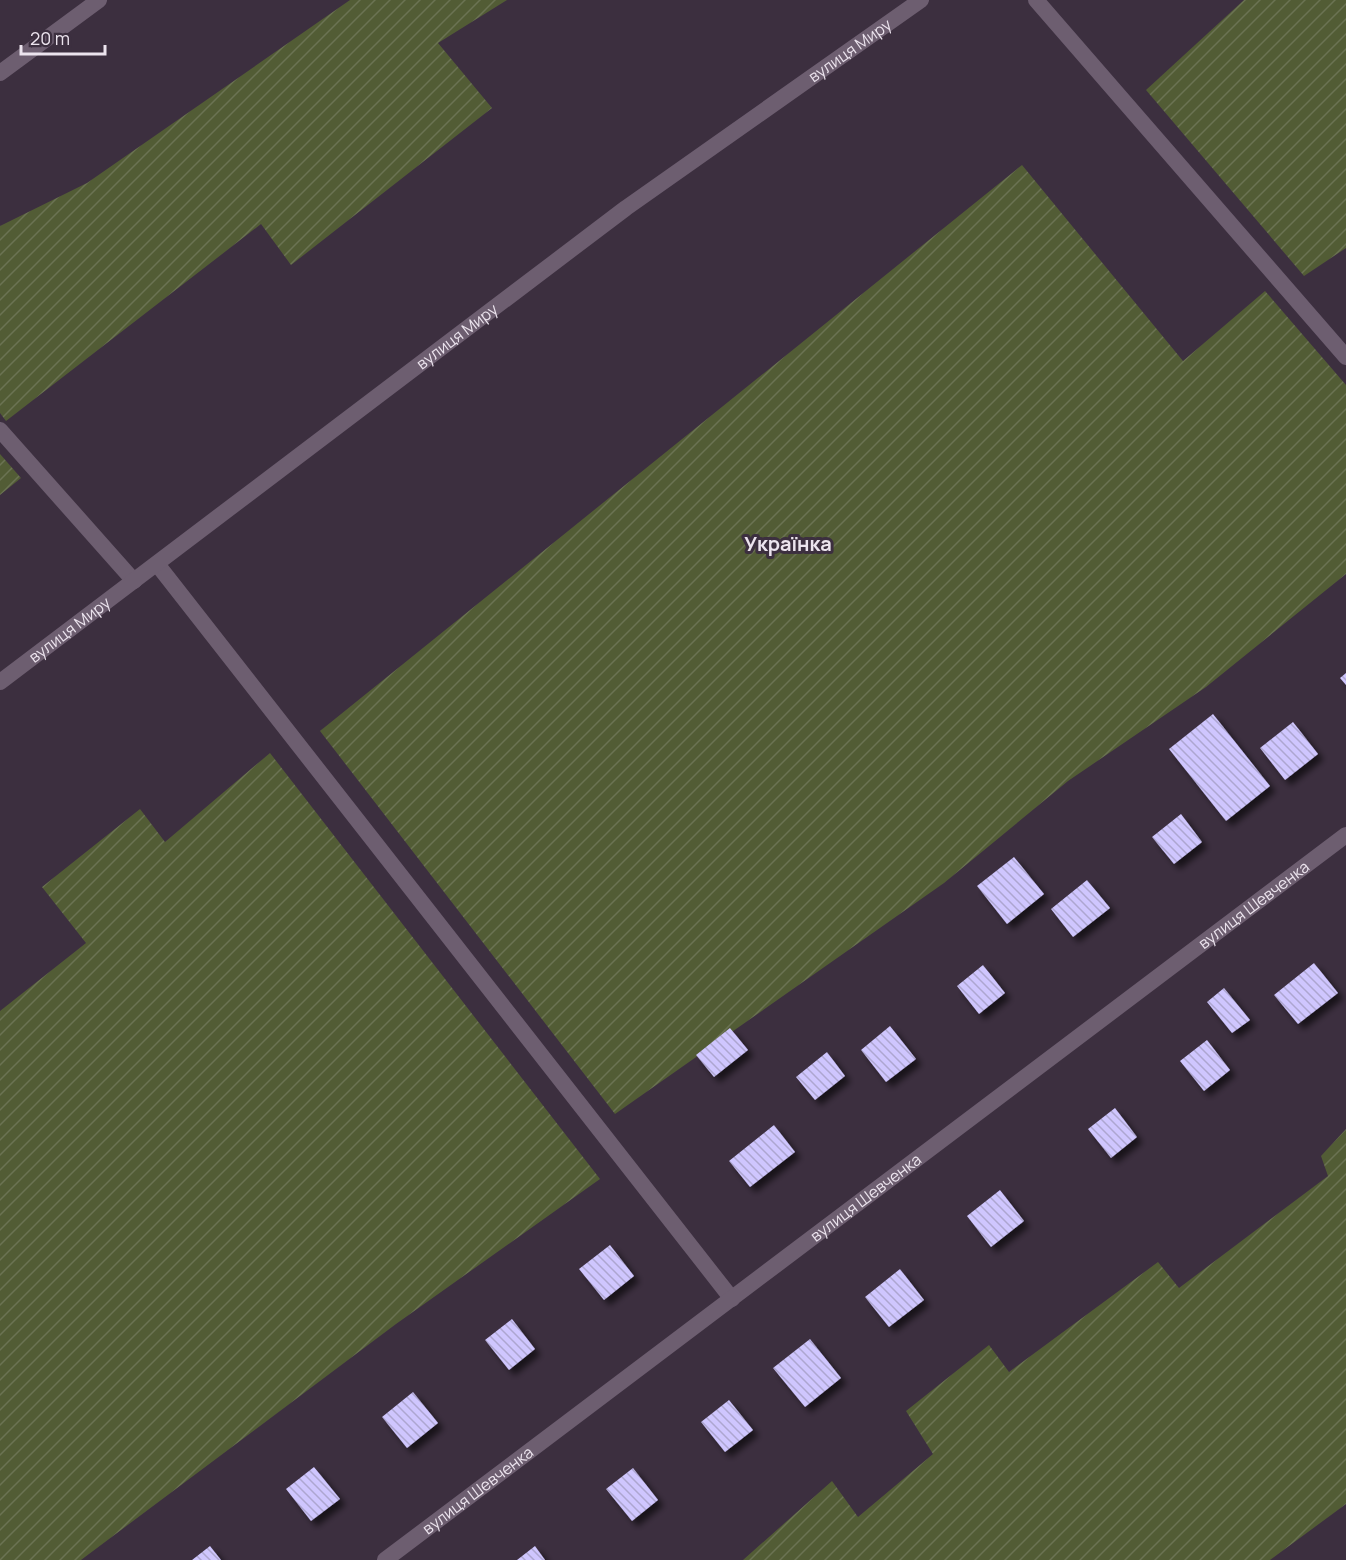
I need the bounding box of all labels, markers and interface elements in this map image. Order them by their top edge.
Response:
street label: вулиця Миру [804,13,896,87]
scale bar [21,18,105,56]
text: 20 m [30,26,70,50]
street label: вулиця Миру [411,298,503,374]
district label: Українка [744,530,832,557]
street label: вулиця Миру [24,591,115,668]
street label: вулиця Шевченка [1194,856,1314,954]
street label: вулиця Шевченка [806,1148,926,1247]
street label: вулиця Шевченка [418,1441,538,1539]

